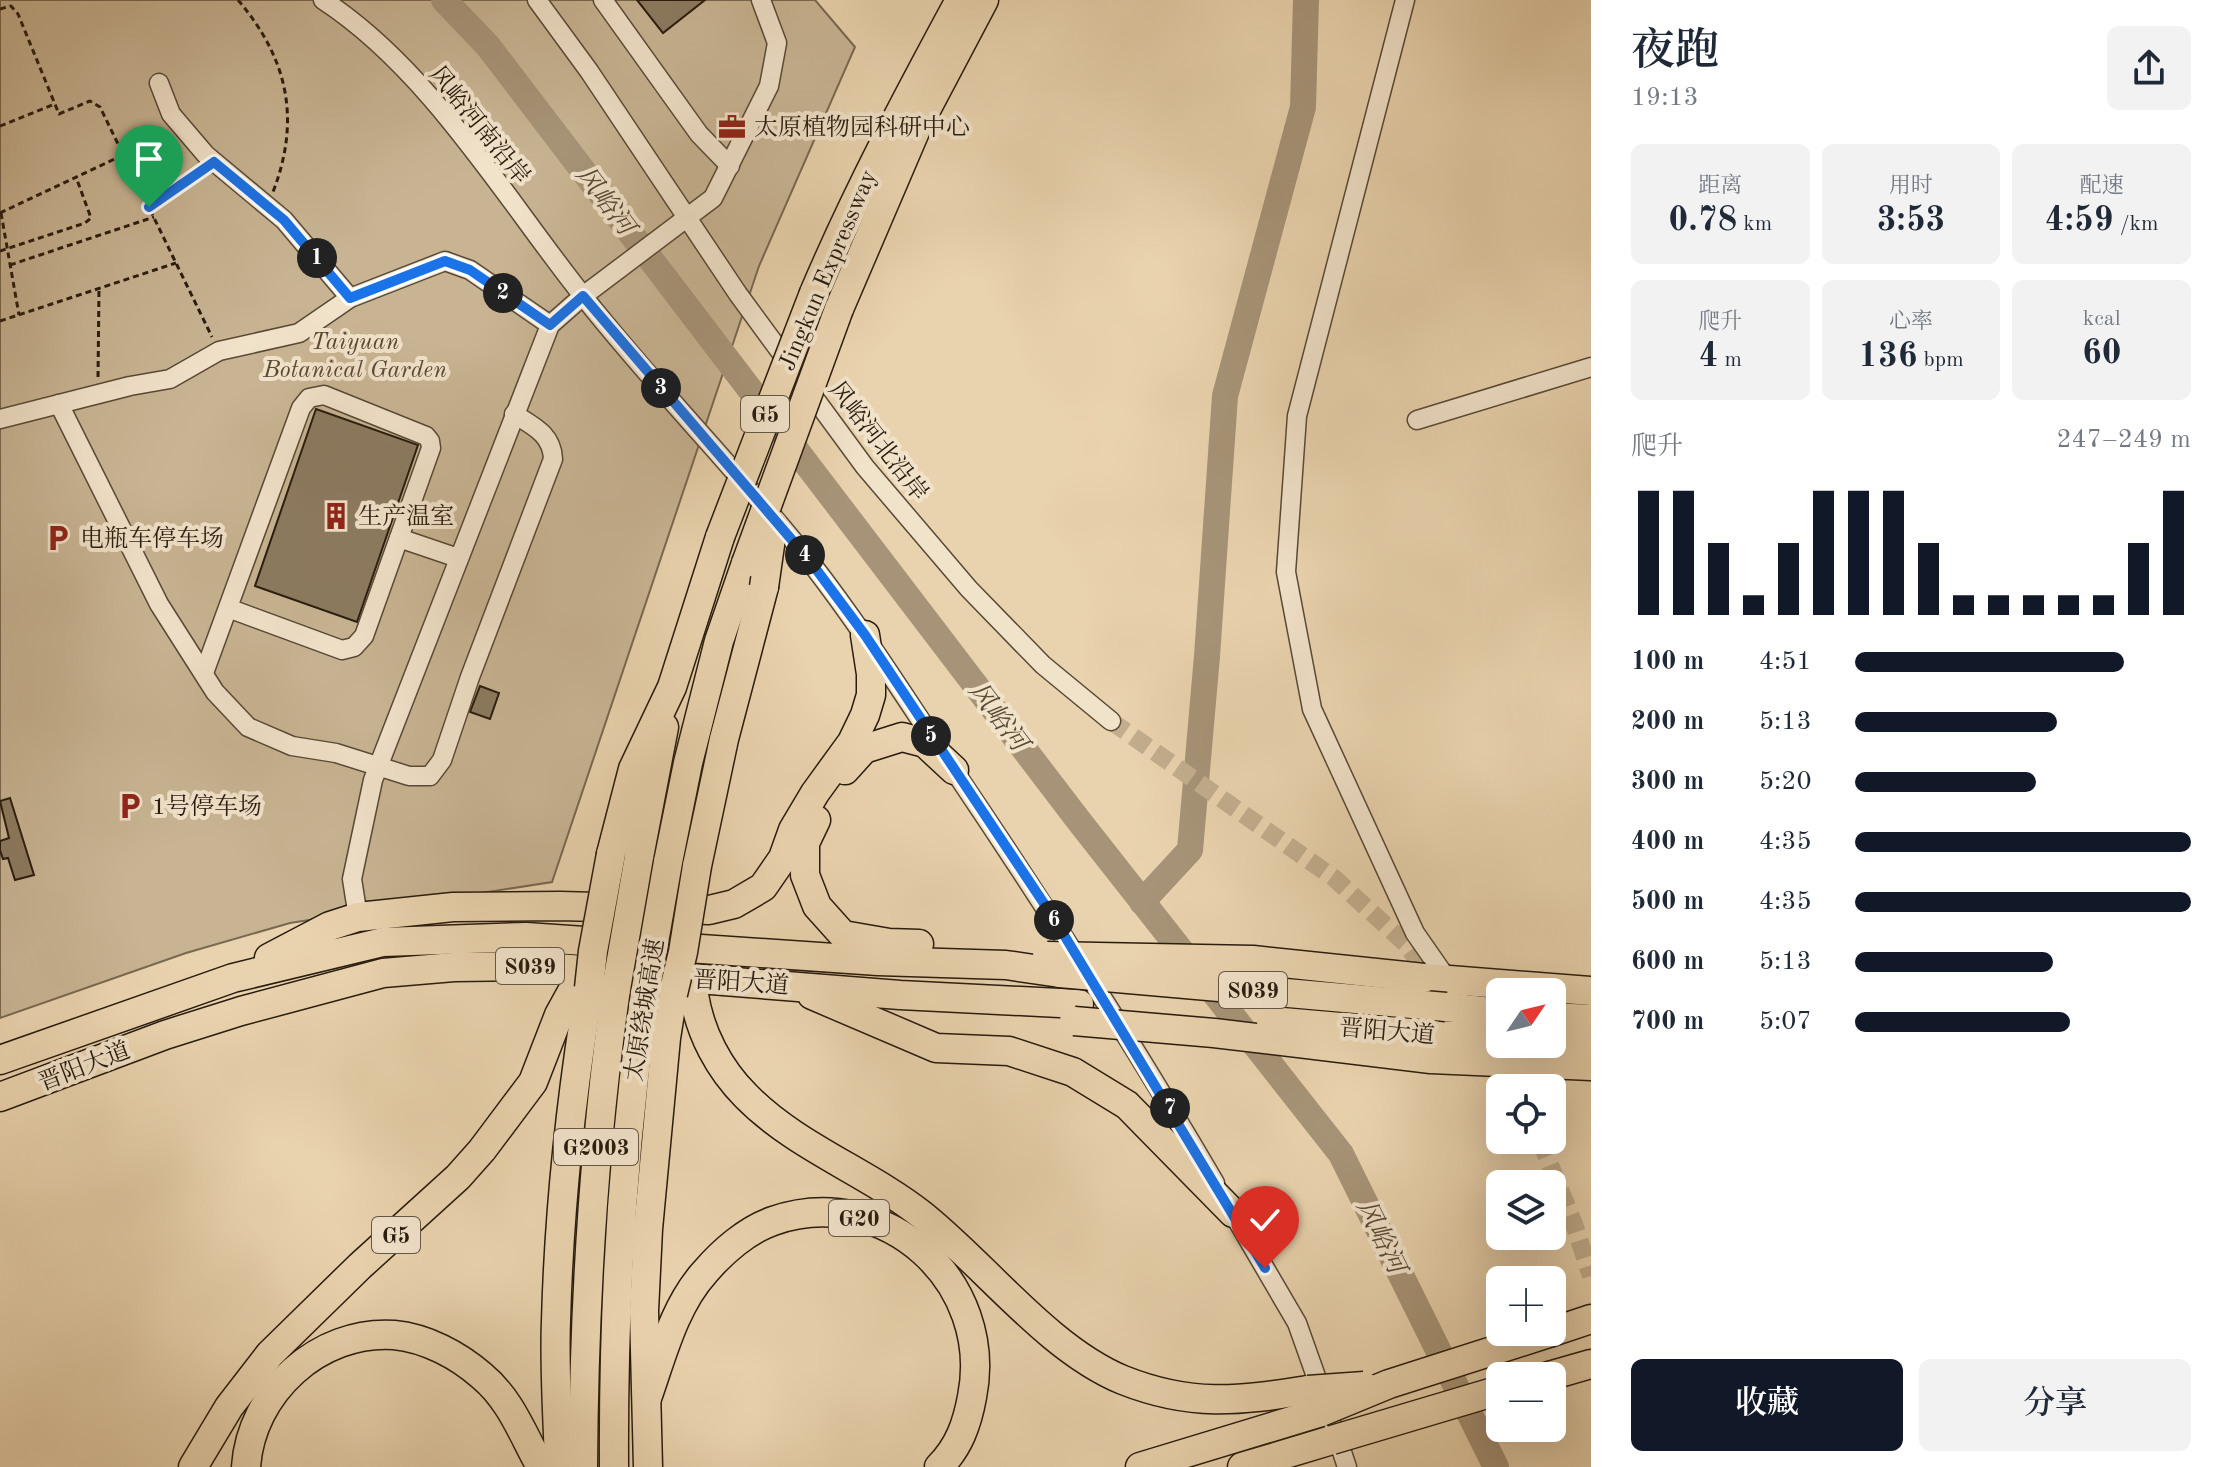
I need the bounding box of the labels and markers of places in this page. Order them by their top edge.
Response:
office icon: 太原植物园科研中心 [717,112,747,142]
place label: 太原植物园科研中心 [754,114,970,141]
pin [115,125,183,207]
pin: 1 [297,238,337,278]
pin: 2 [483,273,523,313]
pin: 3 [641,368,681,408]
building icon: 生产温室 [321,501,351,531]
place label: 生产温室 [358,503,454,530]
parking icon: 电瓶车停车场 [43,523,73,553]
place label: 电瓶车停车场 [80,525,224,552]
pin: 4 [785,535,825,575]
pin: 5 [911,716,951,756]
parking icon: 1号停车场 [115,791,145,821]
place label: 1号停车场 [152,793,262,820]
pin: 6 [1034,900,1074,940]
pin: 7 [1150,1088,1190,1128]
pin [1231,1186,1299,1268]

